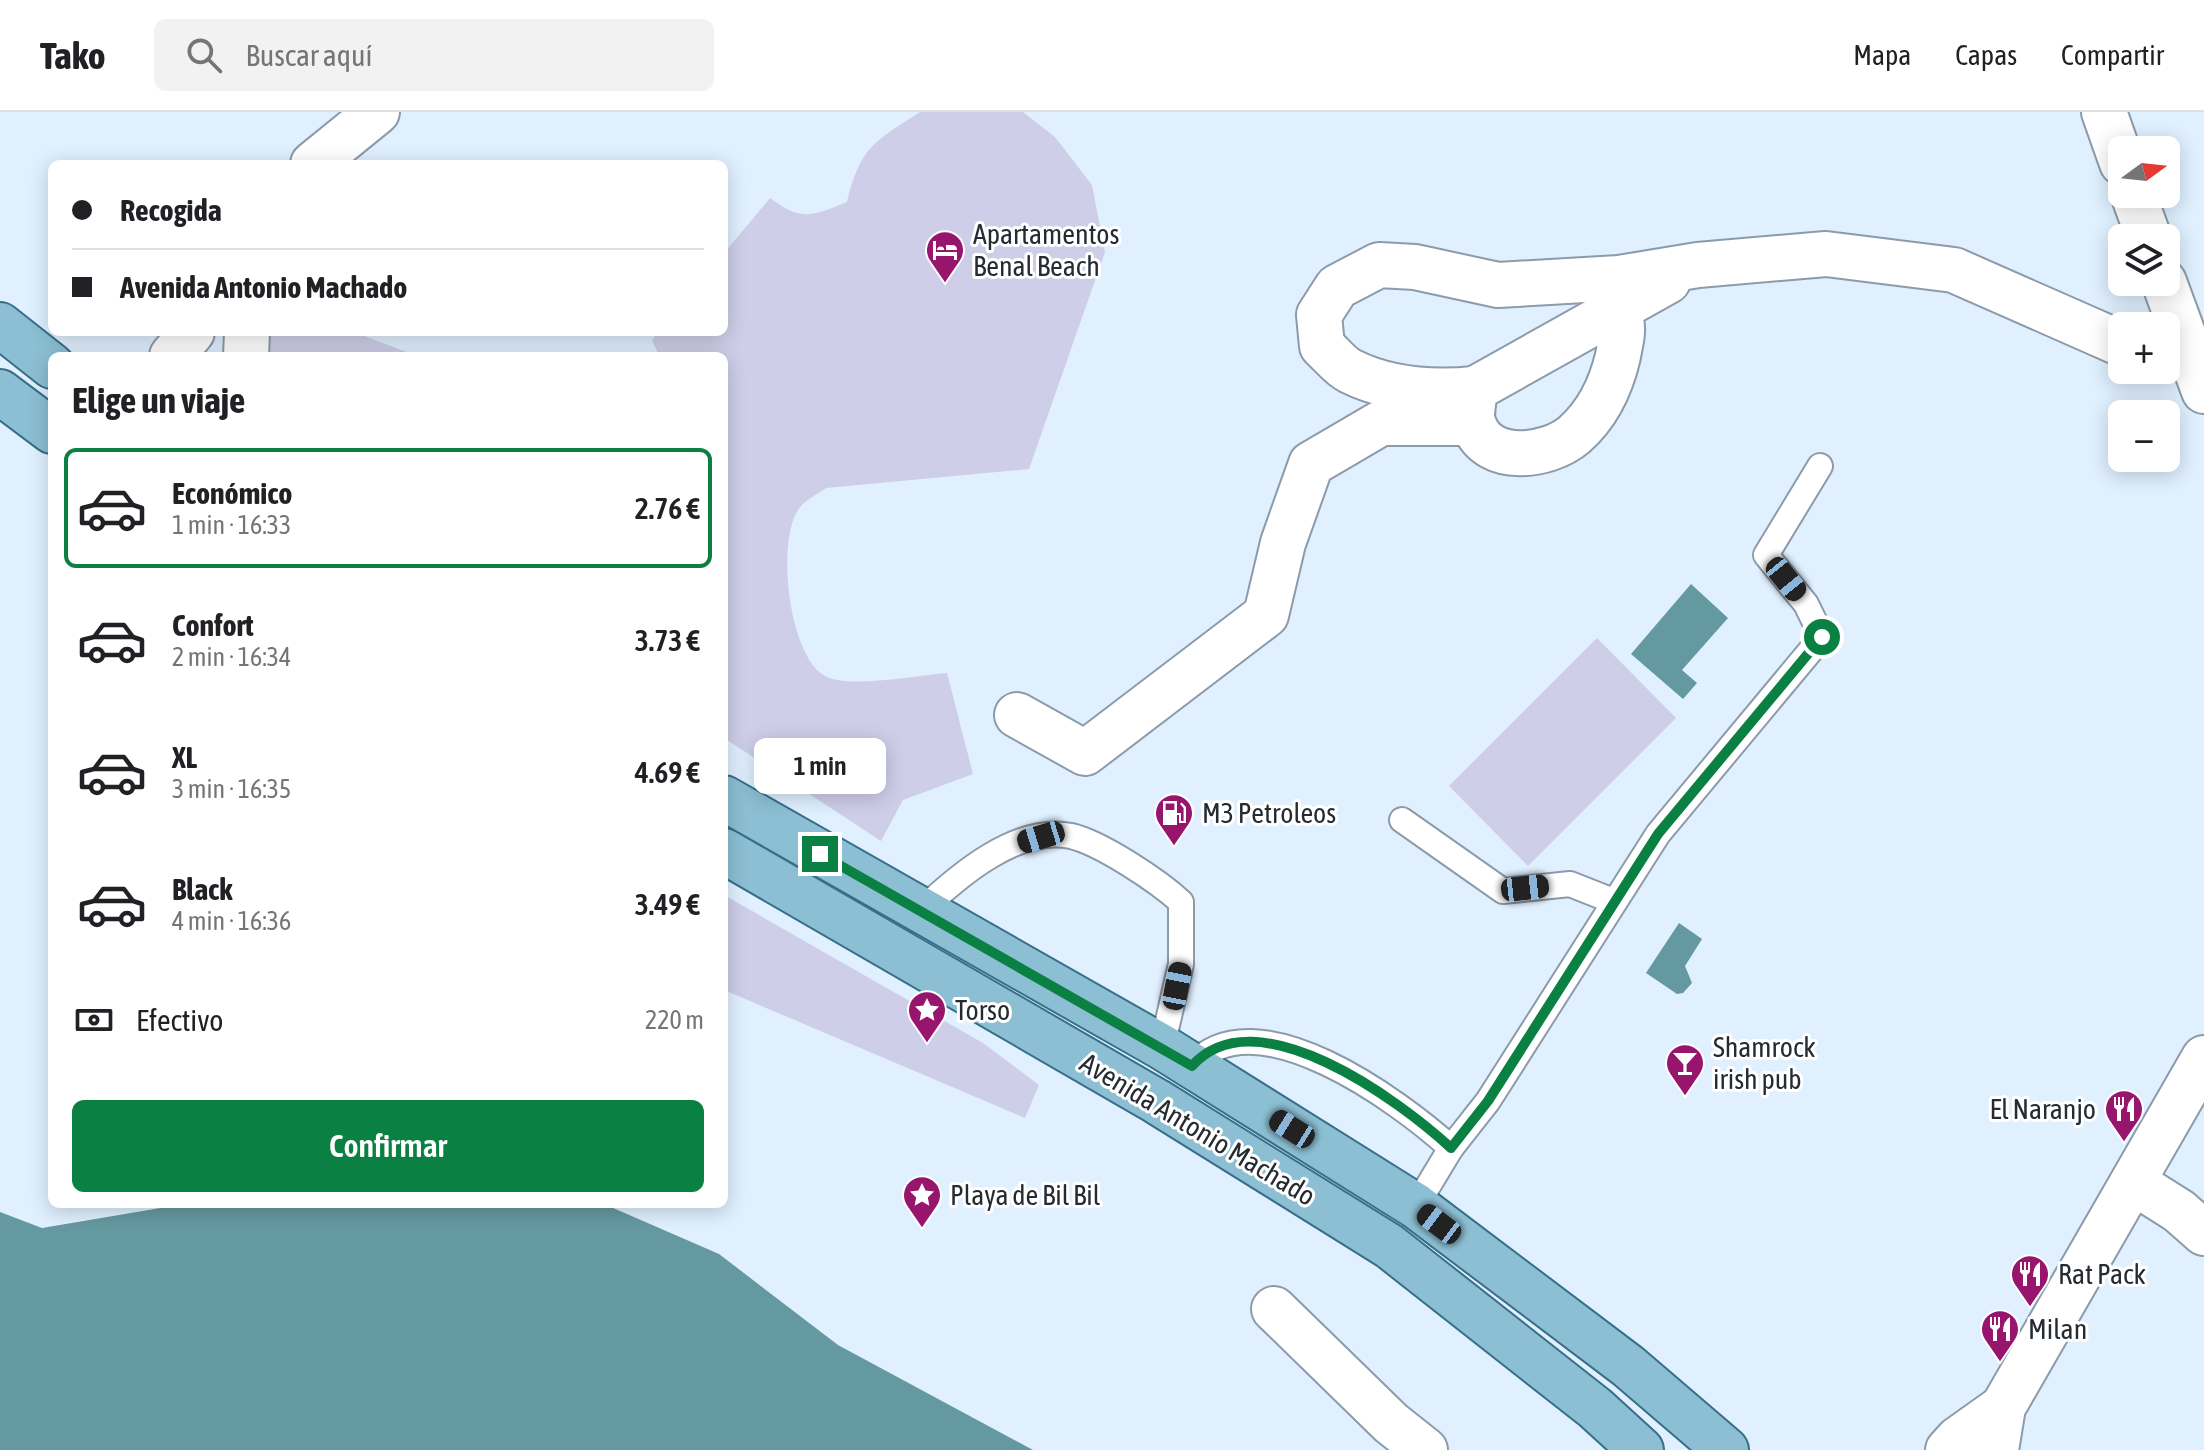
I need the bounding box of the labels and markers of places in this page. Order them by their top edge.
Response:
place label: Apartamentos Benal Beach [973,218,1119,282]
hotel icon: Apartamentos Benal Beach [924,229,966,284]
fuel station icon: M3 Petroleos [1153,792,1195,847]
place label: M3 Petroleos [1202,797,1336,829]
place icon: Torso [906,989,948,1044]
place label: Torso [955,994,1010,1026]
place label: Shamrock irish pub [1713,1031,1816,1095]
bar icon: Shamrock irish pub [1664,1042,1706,1097]
restaurant icon: El Naranjo [2103,1088,2145,1143]
place label: El Naranjo [1989,1093,2096,1125]
place icon: Playa de Bil Bil [901,1174,943,1229]
place label: Playa de Bil Bil [950,1179,1101,1211]
restaurant icon: Rat Pack [2009,1253,2051,1308]
place label: Rat Pack [2058,1258,2146,1290]
restaurant icon: Milan [1979,1308,2021,1363]
place label: Milan [2028,1313,2087,1345]

